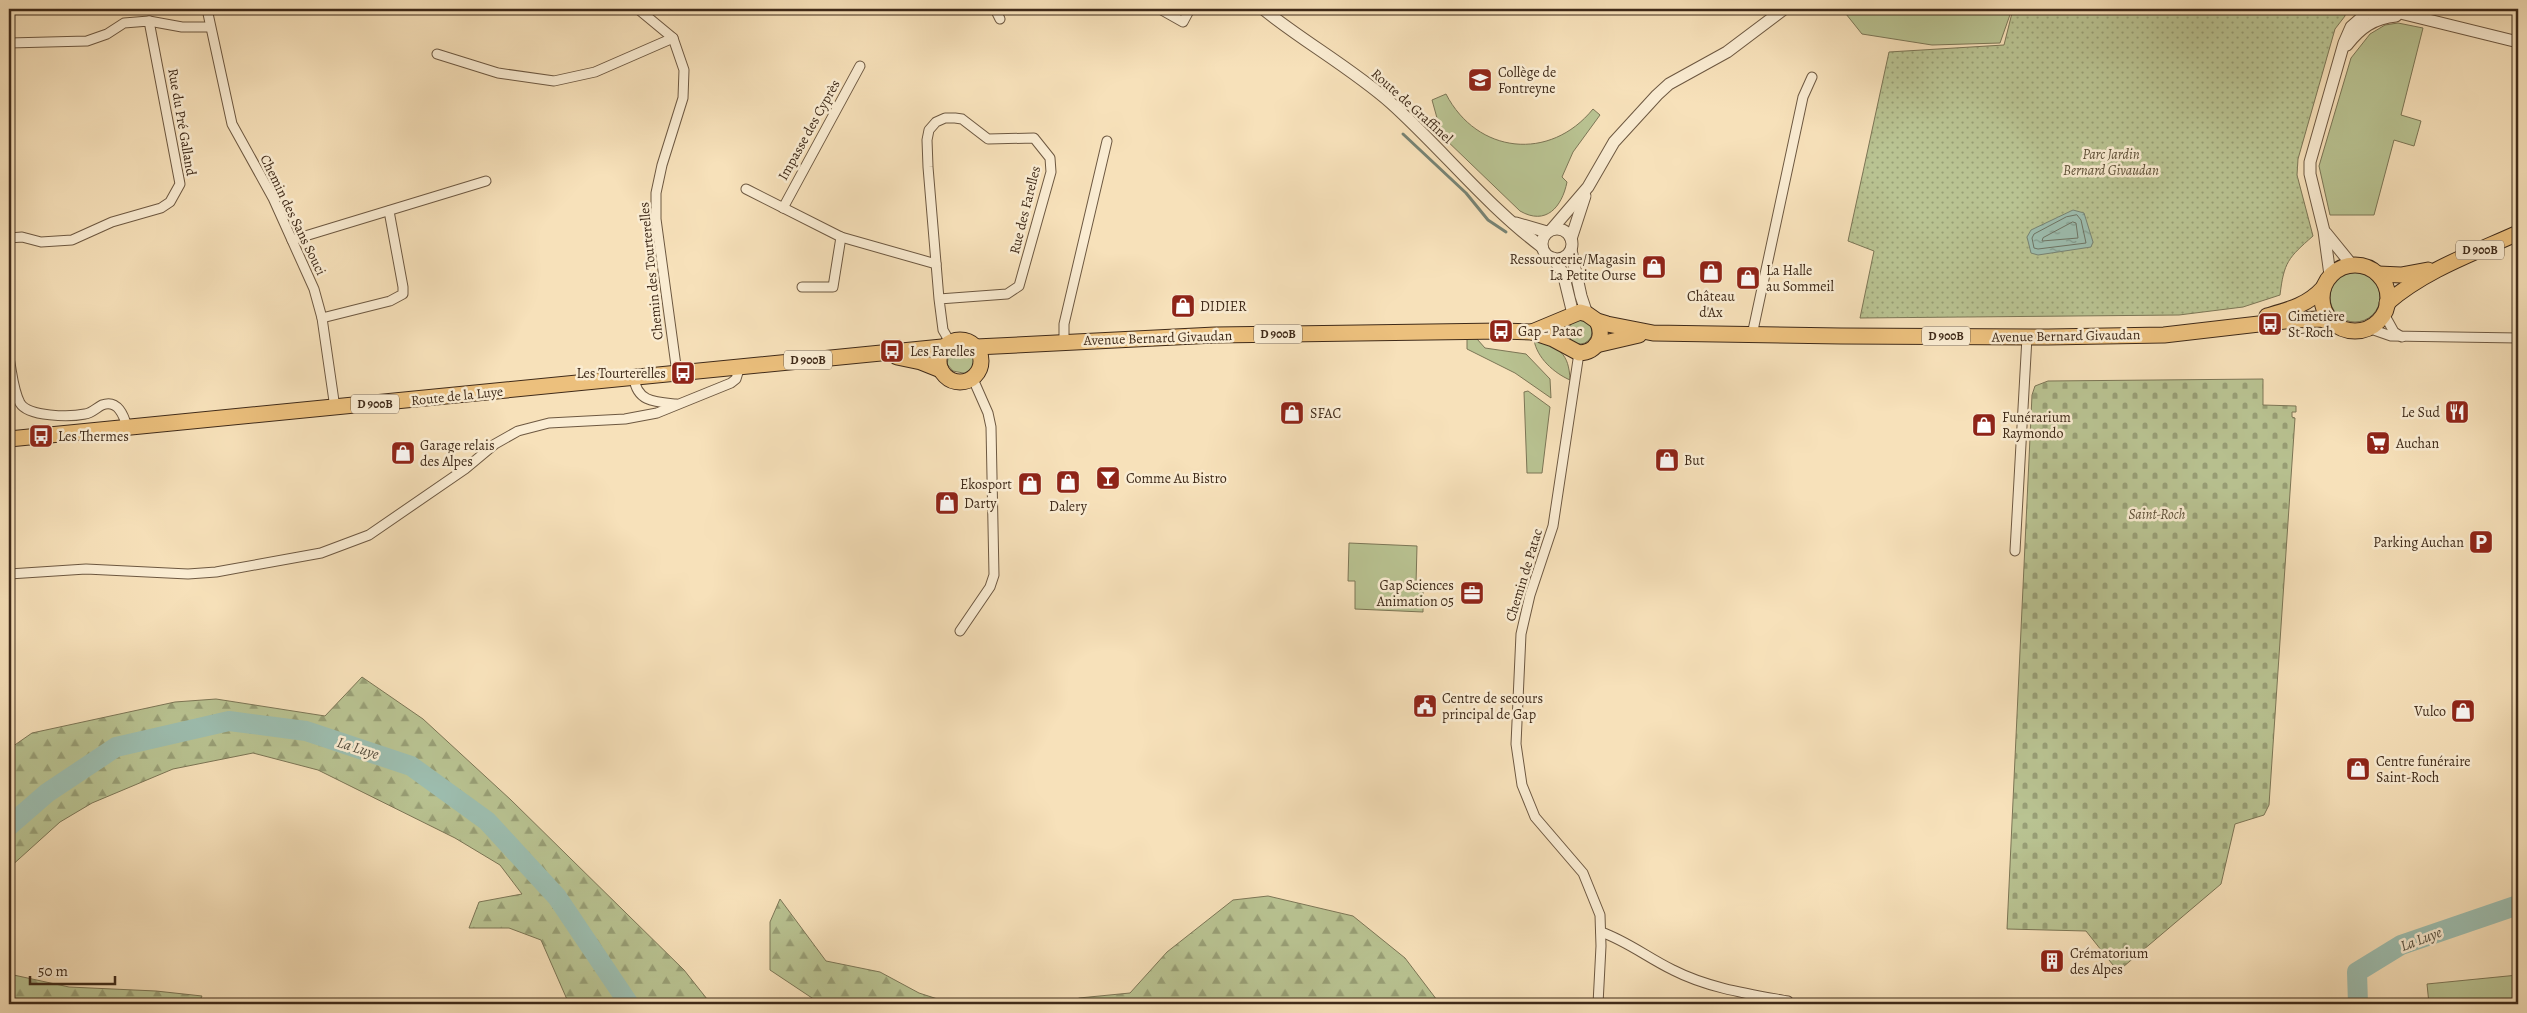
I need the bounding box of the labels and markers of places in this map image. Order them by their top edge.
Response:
place label: Collège de Fontreyne [1498,63,1556,98]
school or university icon: Collège de Fontreyne [1467,67,1493,93]
place label: Ressourcerie/Magasin La Petite Ourse [1510,250,1636,285]
shop icon: Ressourcerie/Magasin La Petite Ourse [1641,254,1667,280]
shop icon: Château d'Ax [1698,259,1724,285]
place label: La Halle au Sommeil [1766,261,1834,296]
shop icon: La Halle au Sommeil [1735,265,1761,291]
place label: Château d'Ax [1687,287,1735,322]
shop icon: DIDIER [1170,293,1196,319]
place label: DIDIER [1200,297,1247,316]
place label: Cimetière St-Roch [2288,307,2345,342]
bus stop icon: Cimetière St-Roch [2257,311,2283,337]
bus stop icon: Gap - Patac [1488,318,1514,344]
place label: Gap - Patac [1518,322,1583,341]
bus stop icon: Les Farelles [879,338,905,364]
place label: Les Farelles [910,342,975,361]
bus stop icon: Les Tourterelles [670,360,696,386]
place label: Les Tourterelles [576,364,666,383]
restaurant icon: Le Sud [2444,399,2470,425]
shop icon: SFAC [1279,400,1305,426]
place label: Le Sud [2401,403,2440,422]
place label: SFAC [1310,404,1341,423]
place label: Funérarium Raymondo [2002,408,2071,443]
shop icon: Funérarium Raymondo [1971,412,1997,438]
bus stop icon: Les Thermes [28,423,54,449]
place label: Les Thermes [58,427,129,446]
supermarket icon: Auchan [2365,430,2391,456]
place label: Auchan [2395,434,2439,453]
place label: Garage relais des Alpes [420,436,495,471]
shop icon: Garage relais des Alpes [390,440,416,466]
shop icon: But [1654,447,1680,473]
place label: But [1684,451,1705,470]
bar icon: Comme Au Bistro [1095,465,1121,491]
shop icon: Dalery [1055,469,1081,495]
place label: Comme Au Bistro [1126,469,1227,488]
shop icon: Ekosport [1017,471,1043,497]
place label: Ekosport [960,475,1012,494]
shop icon: Darty [934,490,960,516]
place label: Darty [964,494,997,513]
place label: Dalery [1049,497,1088,516]
parking icon: Parking Auchan [2468,529,2494,555]
place label: Parking Auchan [2373,533,2464,552]
place label: Gap Sciences Animation 05 [1376,576,1454,611]
office icon: Gap Sciences Animation 05 [1459,580,1485,606]
place label: Centre de secours principal de Gap [1442,689,1543,724]
public building icon: Centre de secours principal de Gap [1412,693,1438,719]
shop icon: Vulco [2450,698,2476,724]
place label: Vulco [2413,702,2446,721]
place label: Centre funéraire Saint-Roch [2376,752,2471,787]
shop icon: Centre funéraire Saint-Roch [2345,756,2371,782]
place label: Crématorium des Alpes [2070,944,2149,979]
building icon: Crématorium des Alpes [2039,948,2065,974]

